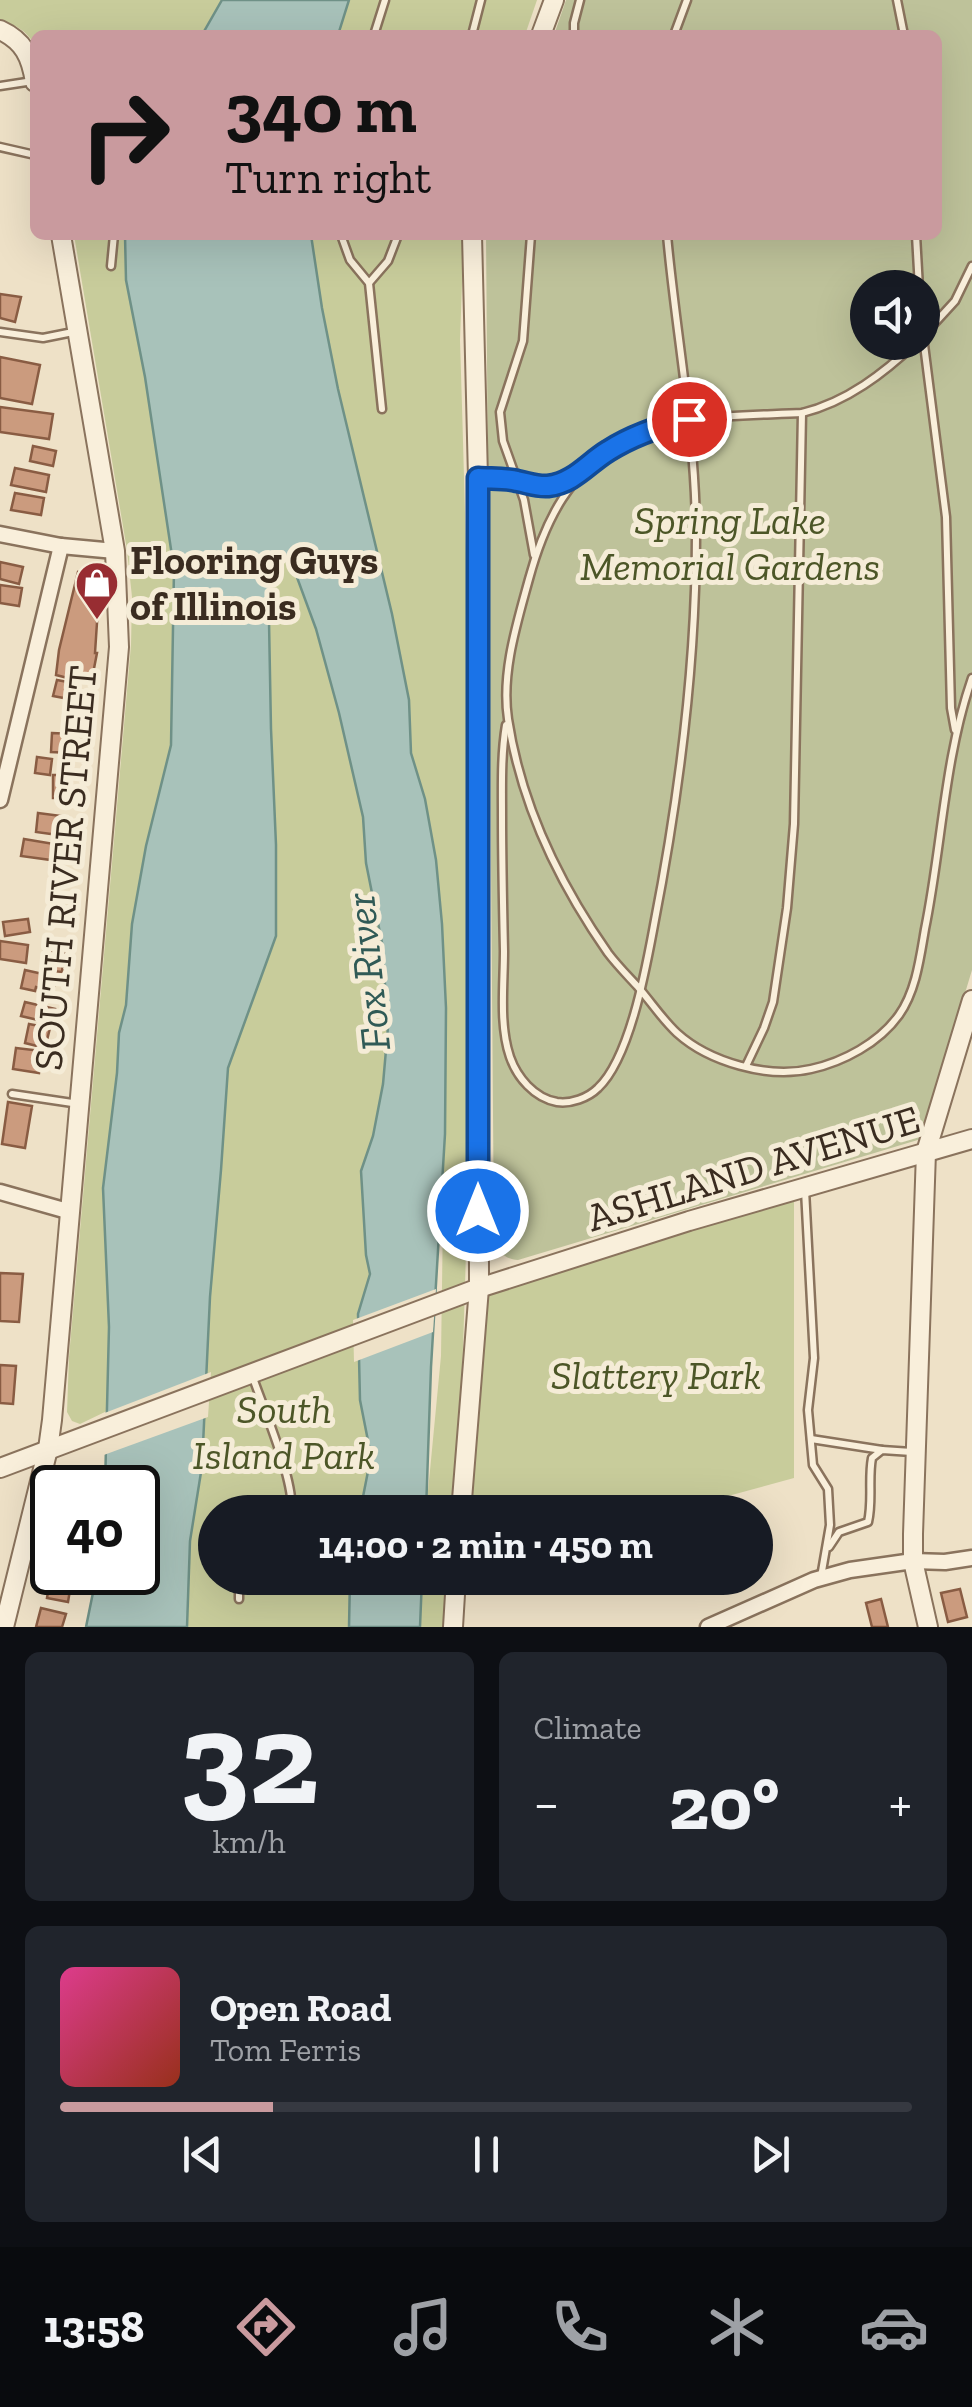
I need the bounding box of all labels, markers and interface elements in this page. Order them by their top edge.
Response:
text: 340 m [225,66,417,150]
icon: right [60,70,190,200]
text: Turn right [225,151,431,205]
map controls [850,270,940,360]
button: sound [850,270,940,360]
pin [647,377,732,462]
icon: arrive [662,392,717,447]
park label: Spring Lake Memorial Gardens [580,496,880,590]
place label: Flooring Guys of Illinois [130,536,378,630]
shop icon: Flooring Guys of Illinois [74,560,120,621]
street label: SOUTH RIVER STREET [23,664,107,1072]
water label: Fox River [334,890,401,1053]
street label: ASHLAND AVENUE [581,1095,925,1241]
position arrow [426,1159,530,1263]
park label: Slattery Park [551,1351,761,1399]
park label: South Island Park [193,1385,375,1479]
speed limit sign: 40 [30,1465,160,1595]
text: 14:00 · 2 min · 450 m [318,1522,653,1568]
text: 32 [180,1680,319,1836]
text: Climate [534,1709,642,1747]
text: 20° [669,1758,779,1848]
text: − [534,1770,559,1836]
text: + [889,1770,912,1836]
text: km/h [213,1823,286,1861]
text: Open Road [210,1985,392,2031]
text: Tom Ferris [210,2031,361,2069]
icon: previous [175,2127,230,2182]
icon: pause [459,2127,514,2182]
icon: next [743,2127,798,2182]
icon: directions [231,2292,301,2362]
icon: music [388,2292,458,2362]
icon: phone [545,2292,615,2362]
icon: climate [702,2292,772,2362]
icon: car [859,2292,929,2362]
text: 13:58 [43,2300,144,2354]

